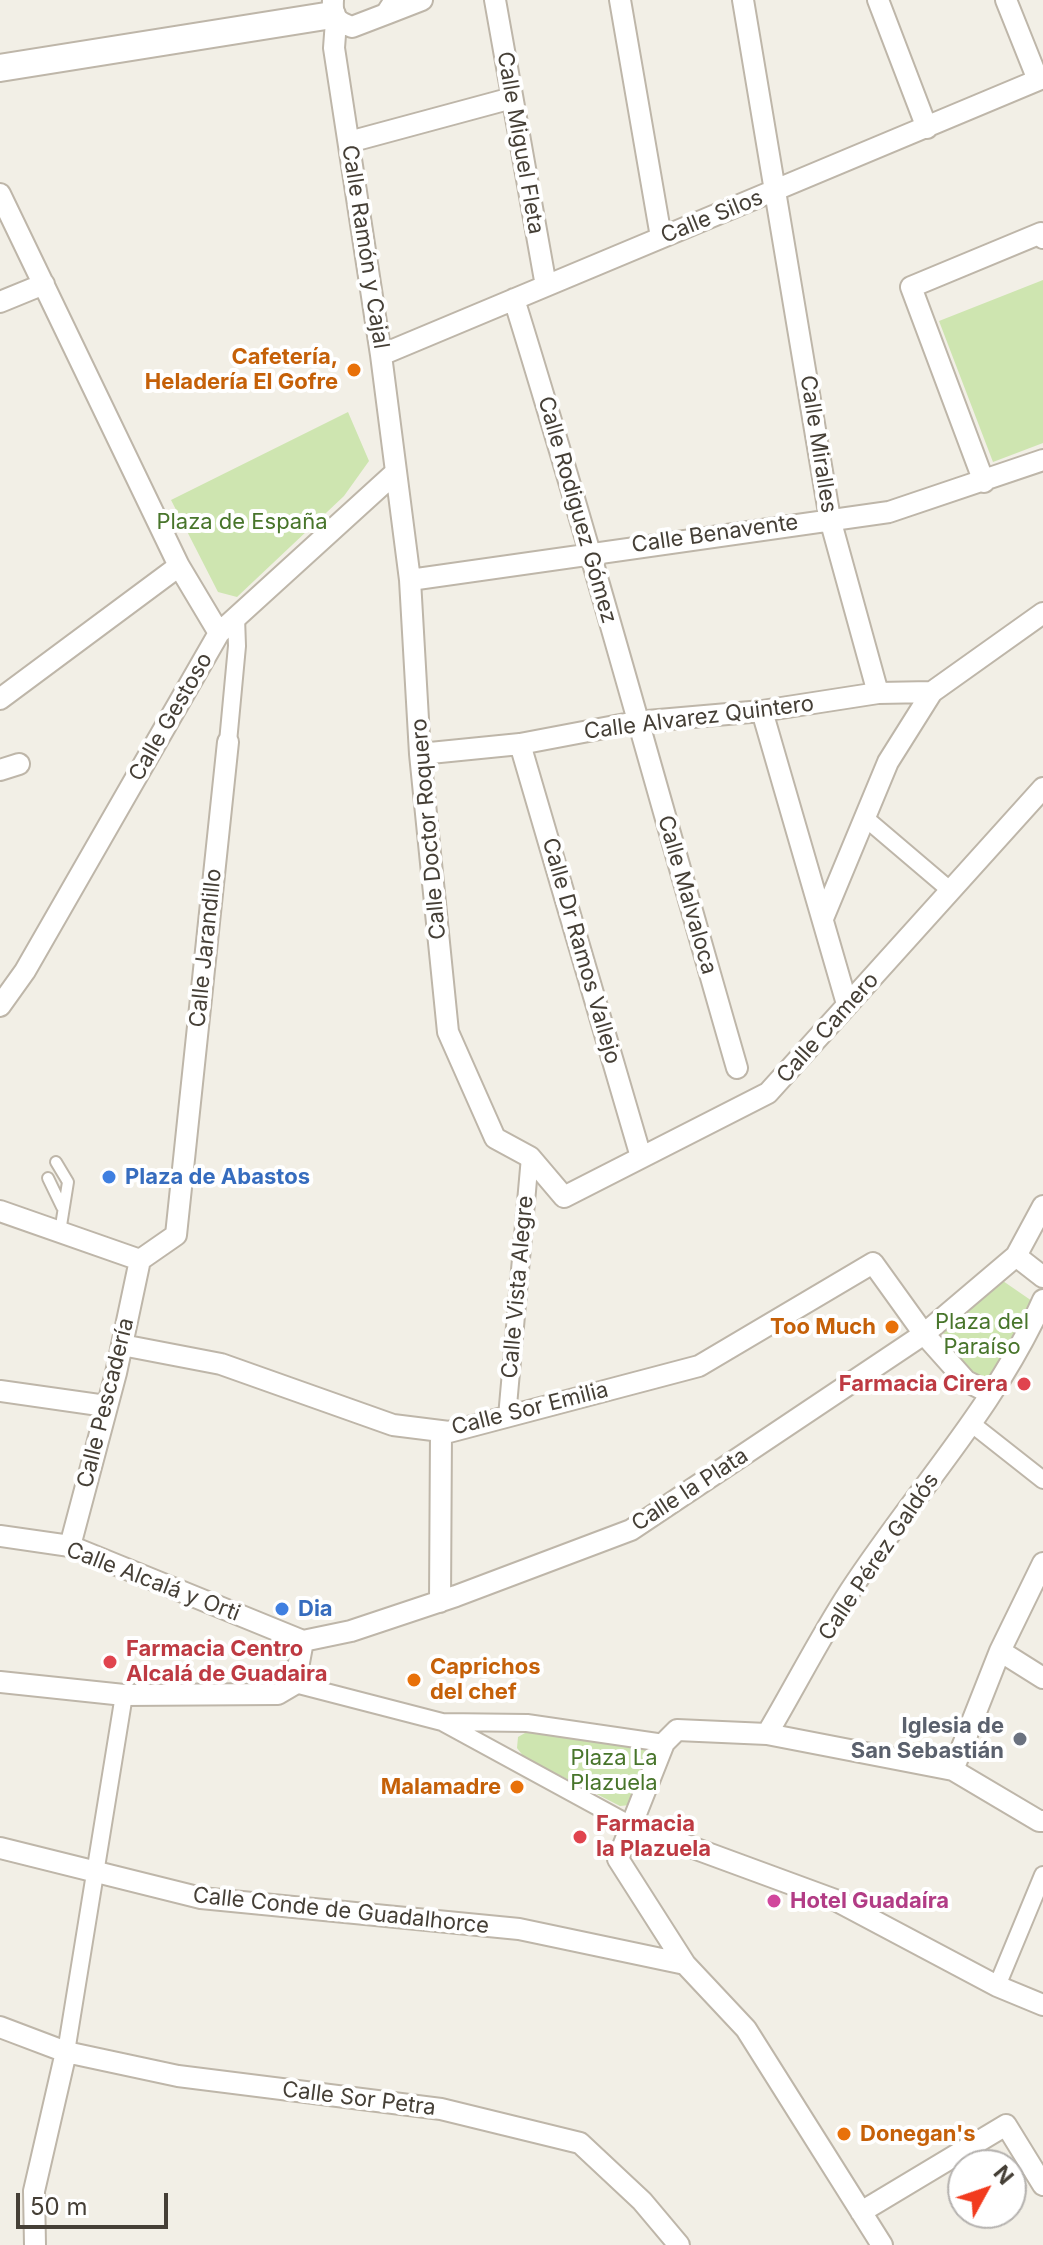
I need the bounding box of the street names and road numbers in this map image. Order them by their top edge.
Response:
street label: Calle Miguel Fleta [491,50,549,236]
street label: Calle Ramón y Cajal [336,143,394,351]
street label: Calle Silos [657,185,767,249]
street label: Calle Miralles [794,373,842,515]
street label: Calle Rodiguez Gómez [532,394,622,626]
street label: Calle Benavente [630,509,800,559]
street label: Calle Gestoso [124,648,218,786]
street label: Calle Alvarez Quintero [583,691,815,745]
street label: Calle Doctor Roquero [406,717,452,941]
street label: Calle Malvaloca [652,813,722,977]
street label: Calle Dr Ramos Vallejo [536,835,626,1067]
street label: Calle Jarandillo [185,867,227,1029]
street label: Calle Camero [771,967,885,1089]
street label: Calle Vista Alegre [497,1194,539,1380]
street label: Calle Pescadería [72,1315,140,1491]
street label: Calle Sor Emilia [449,1377,611,1441]
street label: Calle la Plata [627,1443,753,1537]
street label: Calle Pérez Galdós [813,1468,945,1646]
street label: Calle Alcalá y Orti [62,1537,244,1627]
street label: Calle Conde de Guadalhorce [192,1882,490,1940]
street label: Calle Sor Petra [281,2076,437,2122]

